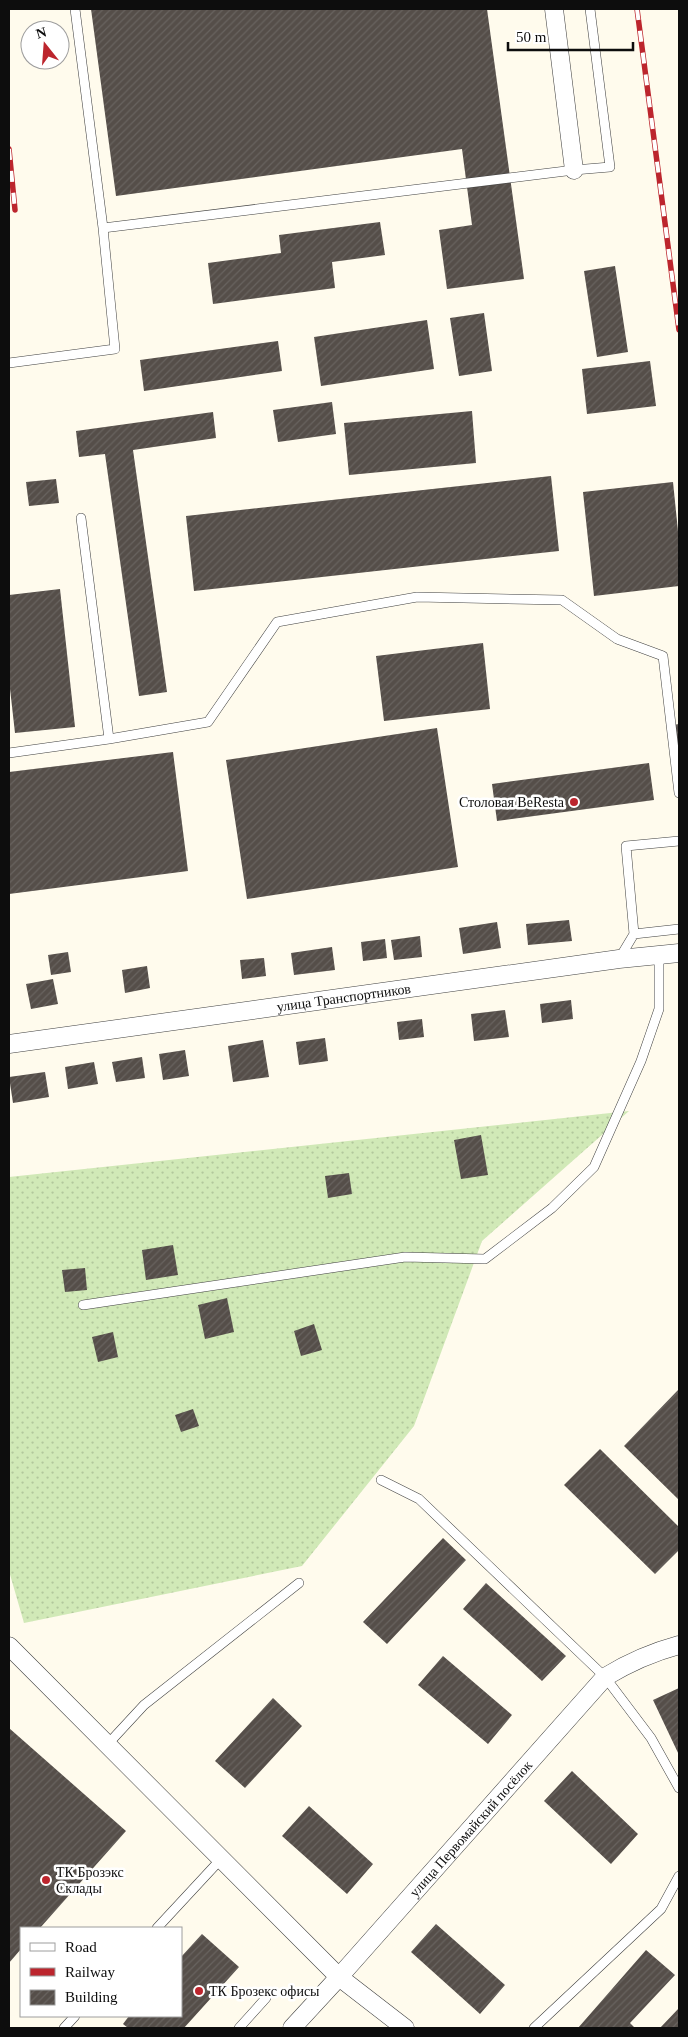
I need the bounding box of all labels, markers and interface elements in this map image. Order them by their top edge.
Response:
north arrow [20,20,70,70]
scale bar [508,20,633,52]
text: N [34,24,48,42]
text: 50 m [516,29,547,45]
place label: Столовая BeResta [459,795,565,810]
marker: Столовая BeResta [568,796,580,808]
street label: улица Транспортников [276,981,412,1014]
street label: улица Первомайский посёлок [406,1757,535,1900]
place label: ТК Брозэкс Склады [56,1865,124,1896]
marker: ТК Брозэкс Склады [40,1874,52,1886]
legend [20,1927,182,2017]
text: Road [65,1939,97,1955]
text: Railway [65,1964,115,1980]
place label: ТК Брозекс офисы [209,1984,320,1999]
marker: ТК Брозекс офисы [193,1985,205,1997]
text: Building [65,1989,118,2005]

